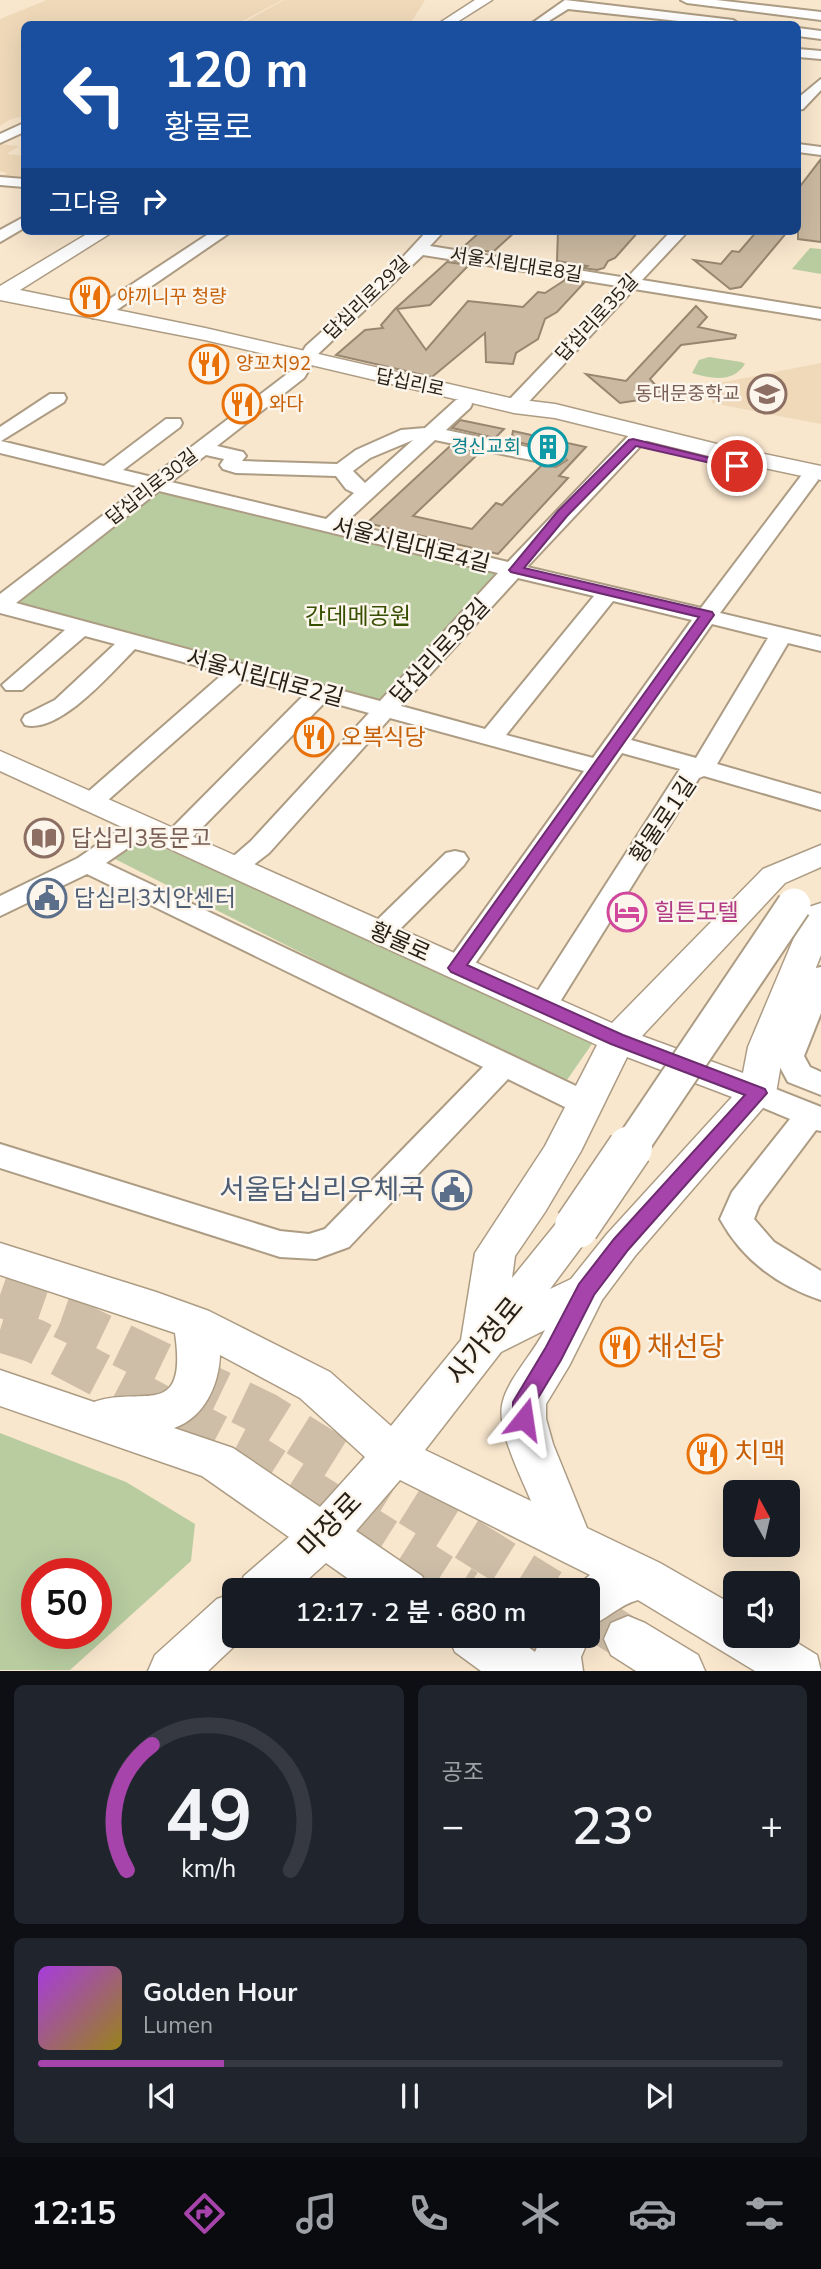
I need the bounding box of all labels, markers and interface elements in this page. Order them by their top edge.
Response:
text: 120 m [164,37,308,104]
icon: left [49,49,140,140]
text: 황물로 [164,106,252,149]
icon: right [135,182,173,220]
text: 그다음 [49,186,121,221]
street label: 서울시립대로8길 [448,242,584,288]
street label: 답십리로29길 [318,250,416,346]
street label: 답십리로35길 [550,269,644,367]
restaurant icon: 야끼니꾸 청량 [69,276,111,318]
place label: 야끼니꾸 청량 [117,284,227,310]
restaurant icon: 양꼬치92 [188,343,230,385]
place label: 양꼬치92 [236,351,311,377]
street label: 답십리로 [373,363,447,403]
school or university icon: 동대문중학교 [746,373,788,415]
place label: 동대문중학교 [635,381,740,407]
restaurant icon: 와다 [221,383,263,425]
place label: 와다 [269,391,304,417]
building icon: 경신교회 [527,426,569,468]
place label: 경신교회 [451,434,521,460]
pin [707,436,767,496]
street label: 답십리로30길 [101,443,203,531]
icon: arrive [718,447,756,485]
street label: 서울시립대로4길 [329,510,493,580]
street label: 답십리로38길 [383,592,497,710]
park label: 간데메공원 [305,601,411,632]
street label: 서울시립대로2길 [183,642,347,714]
restaurant icon: 오복식당 [293,716,335,758]
place label: 오복식당 [341,722,426,753]
street label: 황물로1길 [623,771,703,869]
library icon: 답십리3동문고 [23,817,65,859]
place label: 답십리3동문고 [71,823,212,854]
public building icon: 답십리3치안센터 [26,877,68,919]
place label: 답십리3치안센터 [74,883,236,914]
hotel icon: 힐튼모텔 [606,891,648,933]
place label: 힐튼모텔 [654,897,739,928]
street label: 황물로 [365,915,435,969]
public building icon: 서울답십리우체국 [431,1169,473,1211]
place label: 서울답십리우체국 [219,1171,425,1209]
street label: 사가정로 [438,1289,532,1393]
restaurant icon: 채선당 [599,1326,641,1368]
place label: 채선당 [647,1328,724,1366]
position arrow [487,1382,561,1456]
restaurant icon: 치맥 [686,1433,728,1475]
place label: 치맥 [734,1435,786,1473]
north arrow [723,1480,800,1558]
map controls [723,1480,800,1648]
street label: 마장로 [289,1484,371,1566]
speed limit sign: 50 [21,1558,112,1649]
button: sound [723,1571,800,1648]
text: 12:17 · 2 분 · 680 m [296,1595,526,1630]
text: 공조 [442,1757,484,1788]
text: 49 [165,1767,252,1867]
text: 23° [571,1791,653,1862]
text: − [442,1801,464,1852]
text: + [760,1801,783,1852]
text: km/h [181,1852,236,1886]
text: Golden Hour [143,1975,298,2010]
text: Lumen [143,2010,213,2041]
icon: previous [143,2077,181,2115]
icon: pause [391,2077,429,2115]
icon: next [640,2077,678,2115]
icon: directions [180,2189,229,2238]
icon: music [292,2189,341,2238]
icon: phone [404,2189,453,2238]
icon: climate [516,2189,565,2238]
icon: car [628,2189,677,2238]
icon: filters [740,2189,789,2238]
text: 12:15 [32,2192,116,2235]

